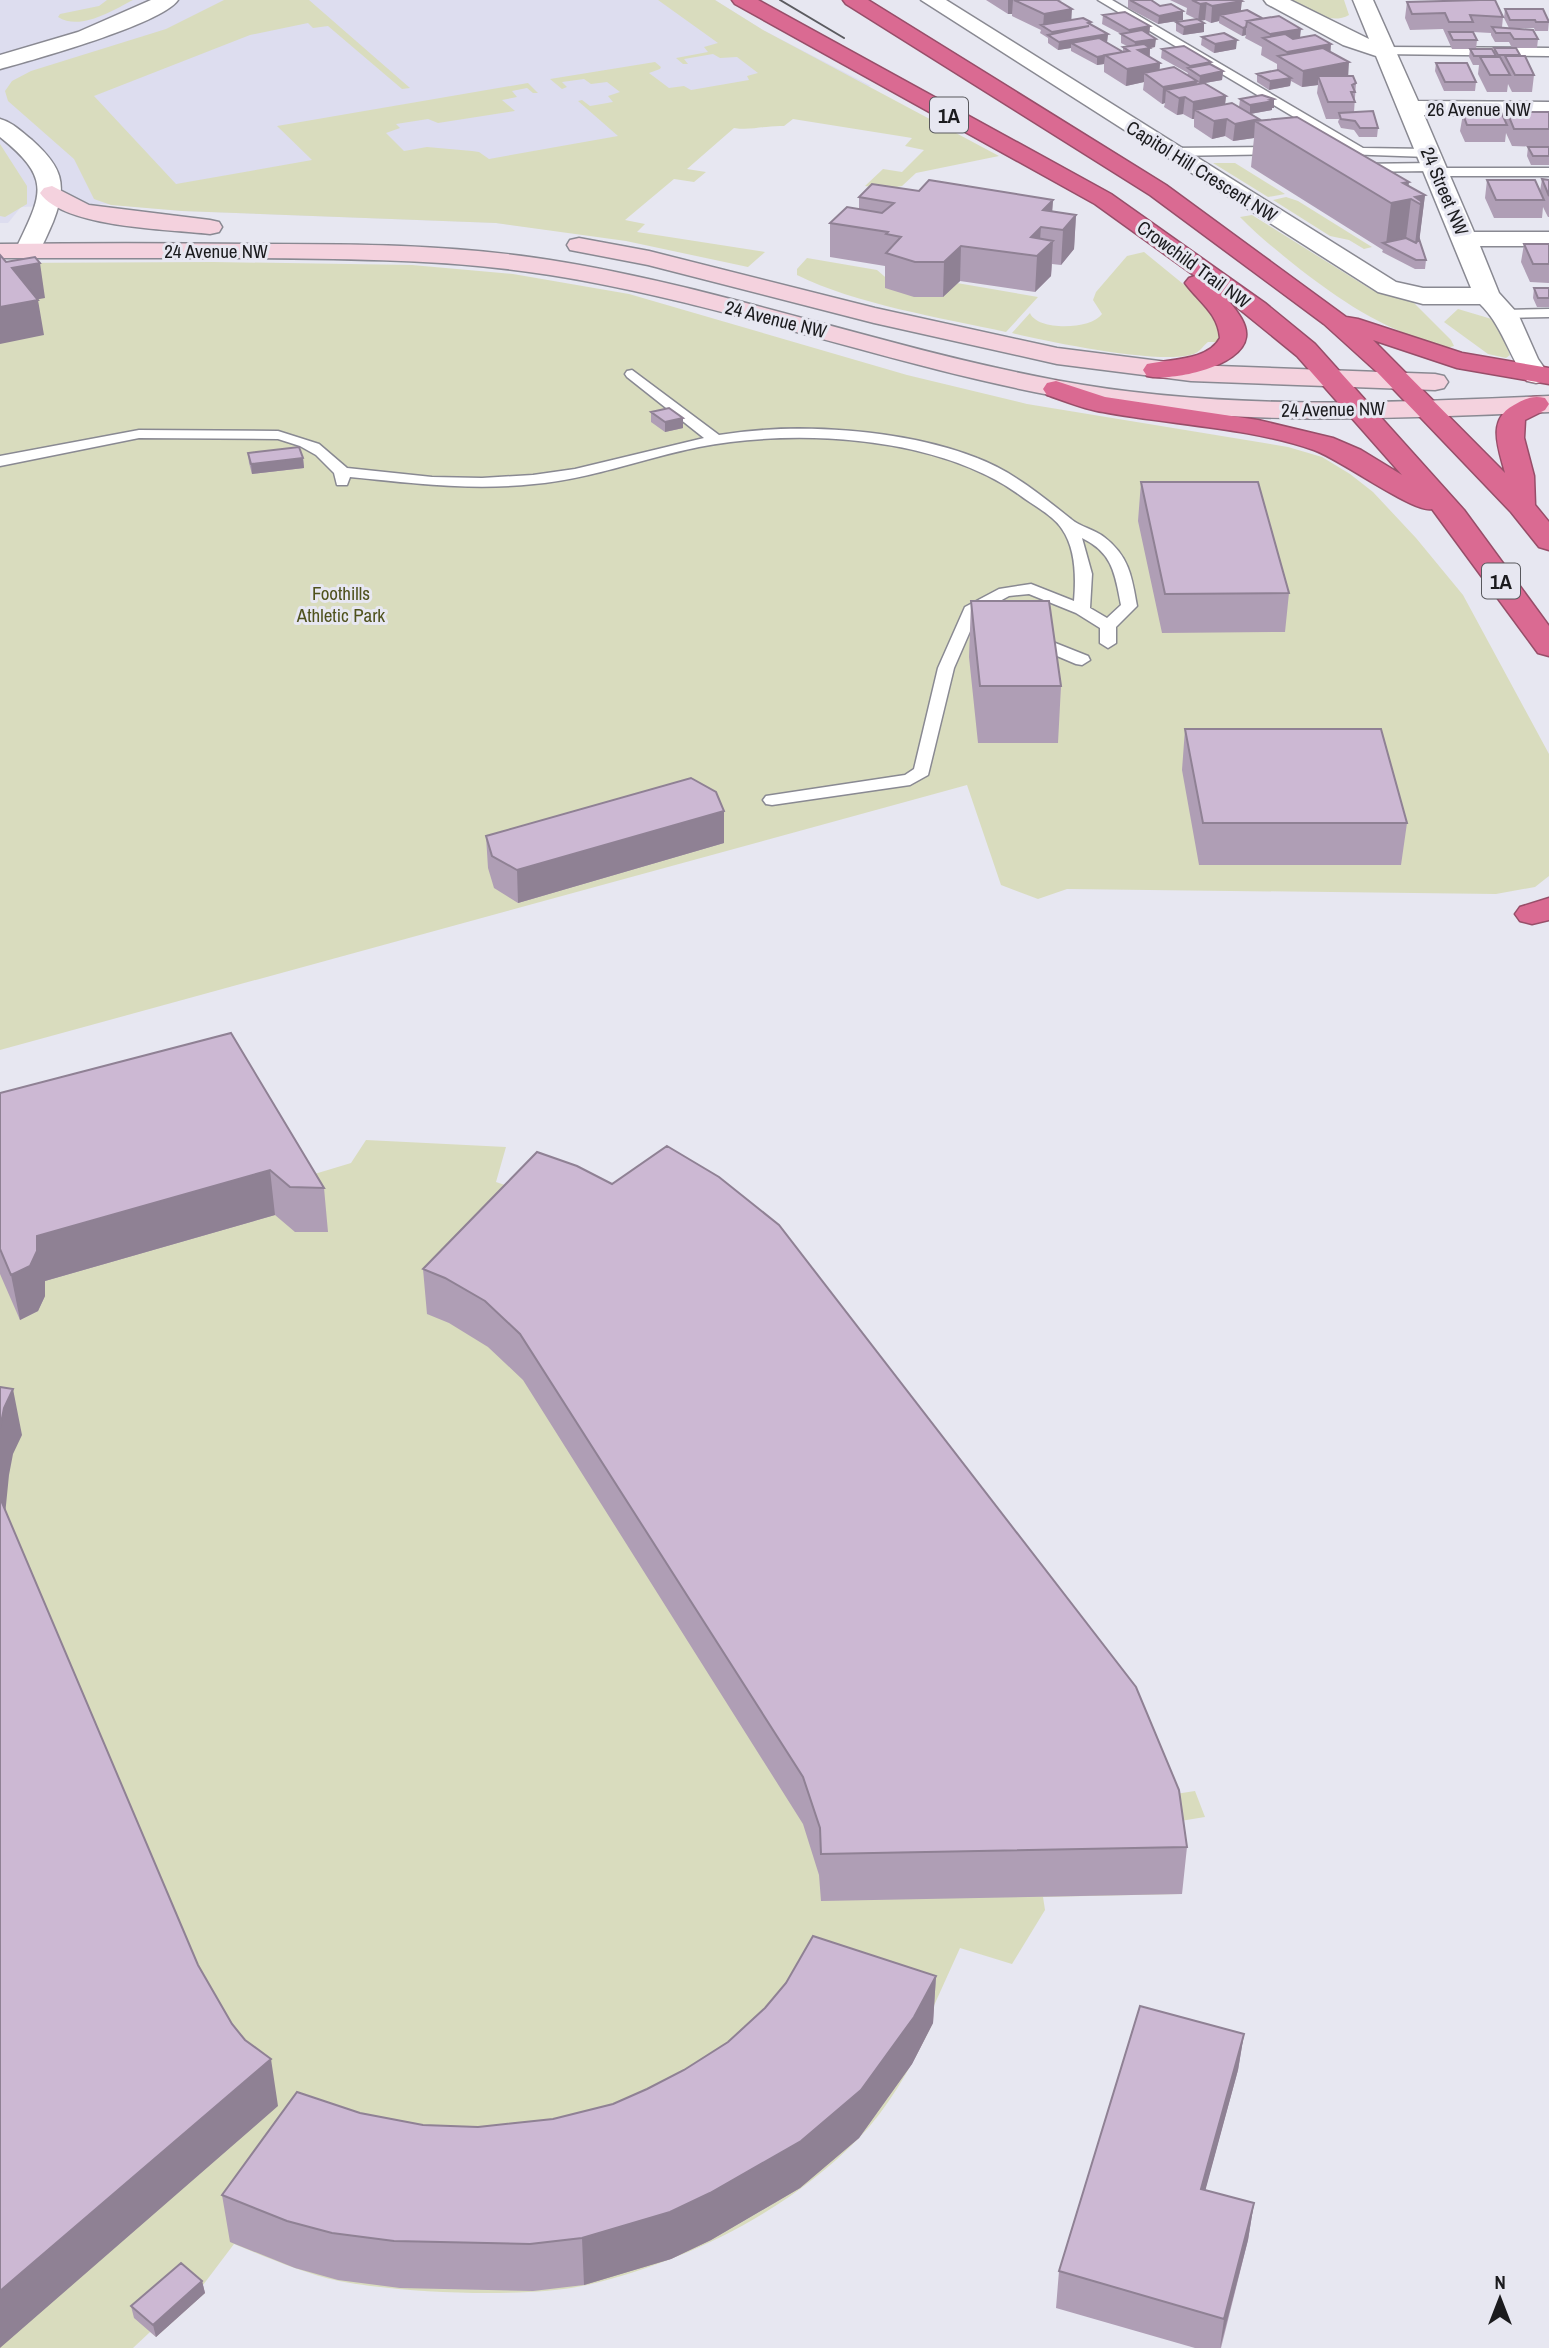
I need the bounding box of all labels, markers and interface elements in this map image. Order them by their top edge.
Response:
street label: 26 Avenue NW [1427,96,1531,122]
road number: 1A [930,97,968,132]
street label: Capitol Hill Crescent NW [1122,114,1283,228]
street label: 24 Street NW [1415,143,1475,239]
street label: Crowchild Trail NW [1132,214,1256,314]
street label: 24 Avenue NW [164,238,268,264]
street label: 24 Avenue NW [723,294,830,344]
street label: 24 Avenue NW [1281,395,1385,423]
road number: 1A [1482,564,1520,598]
park label: Foothills Athletic Park [296,580,385,628]
north arrow [1465,2264,1535,2334]
text: N [1494,2269,1506,2295]

